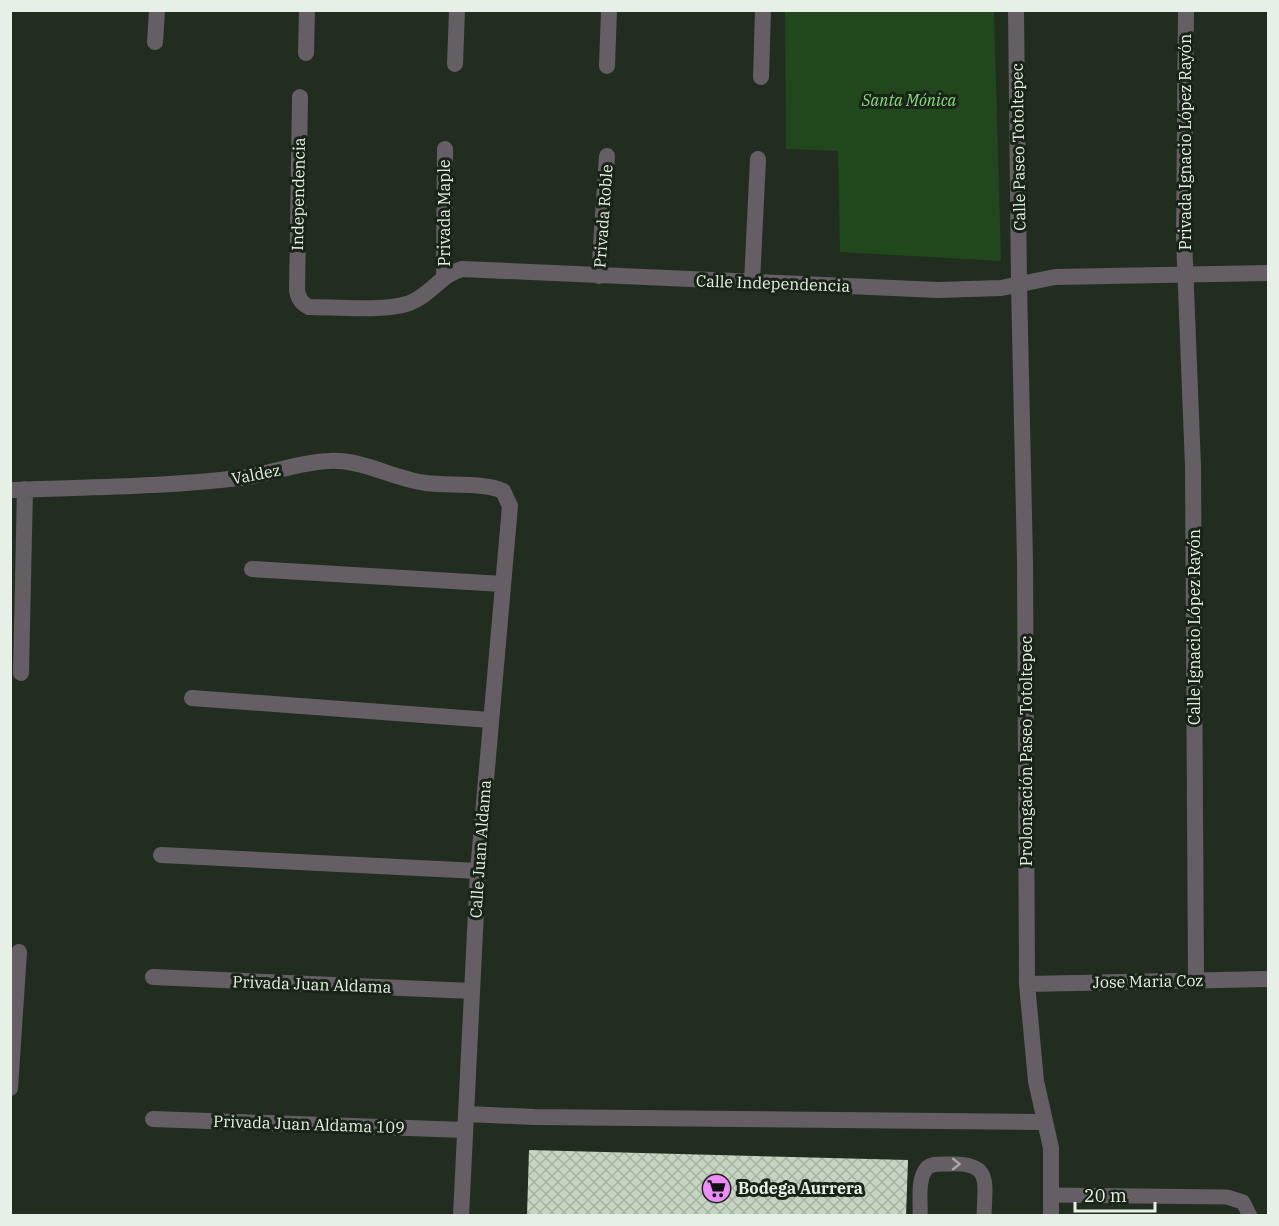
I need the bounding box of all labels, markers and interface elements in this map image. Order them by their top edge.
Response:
street label: Privada Ignacio López Rayón [1175,34,1195,250]
street label: Calle Paseo Totoltepec [1007,63,1029,231]
park label: Santa Mónica [861,90,956,110]
street label: Independencia [287,137,309,251]
street label: Privada Maple [434,159,454,267]
street label: Privada Roble [589,164,617,268]
street label: Calle Independencia [696,270,851,296]
street label: Valdez [230,459,282,489]
street label: Calle Ignacio López Rayón [1184,529,1204,725]
street label: Prolongación Paseo Totoltepec [1016,636,1036,866]
street label: Calle Juan Aldama [465,779,495,919]
street label: Jose Maria Coz [1092,970,1204,992]
street label: Privada Juan Aldama [232,971,392,997]
street label: Privada Juan Aldama 109 [213,1111,405,1137]
one-way arrow [952,1158,961,1170]
supermarket icon: Bodega Aurrera [701,1172,733,1204]
scale bar [1075,1175,1154,1213]
place label: Bodega Aurrera [738,1178,863,1198]
text: 20 m [1084,1184,1127,1207]

